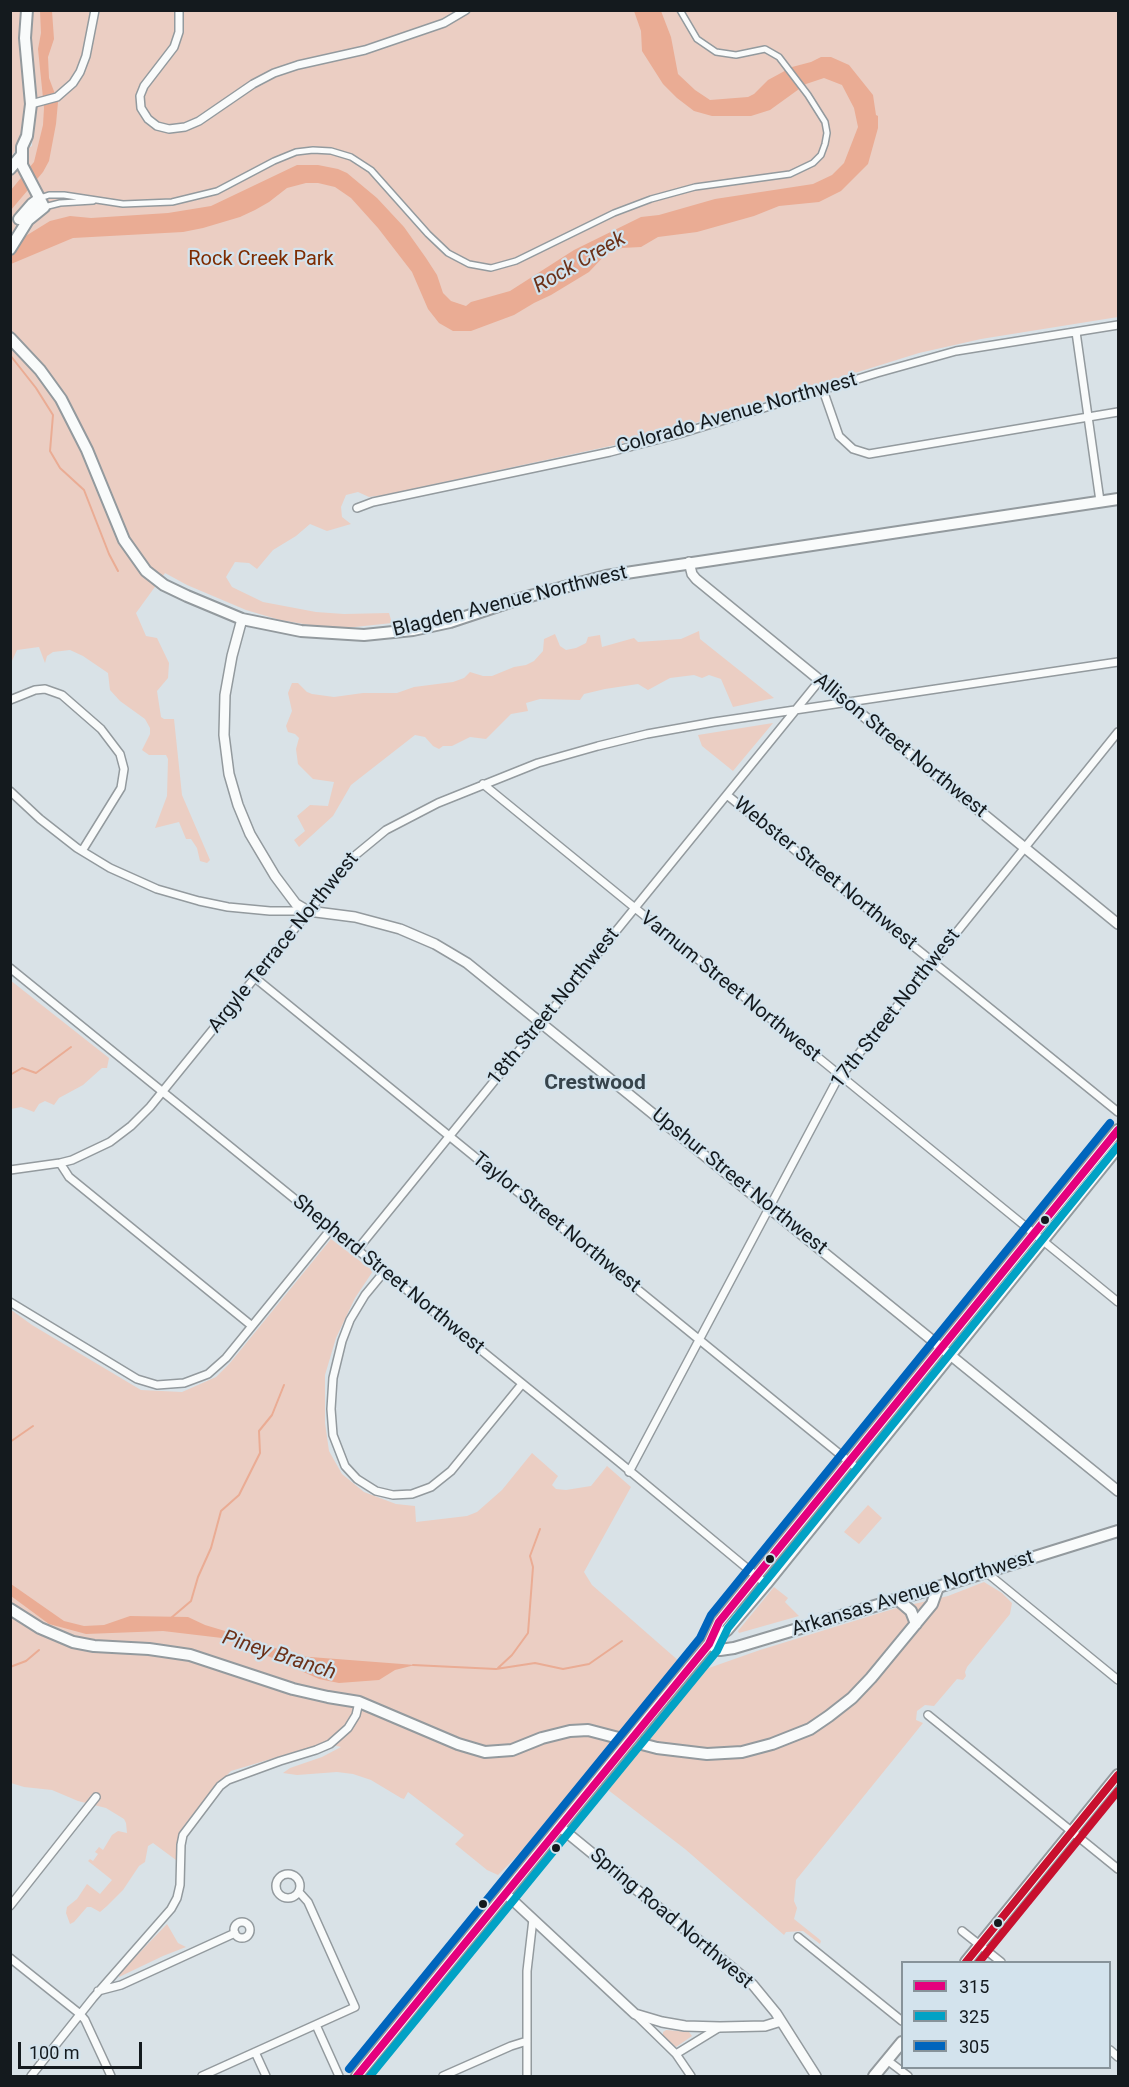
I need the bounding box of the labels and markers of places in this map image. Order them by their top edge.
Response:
unlabelled marker [1039,1214,1051,1226]
unlabelled marker [764,1553,776,1565]
unlabelled marker [550,1842,562,1854]
unlabelled marker [477,1898,489,1910]
unlabelled marker [992,1917,1004,1929]

